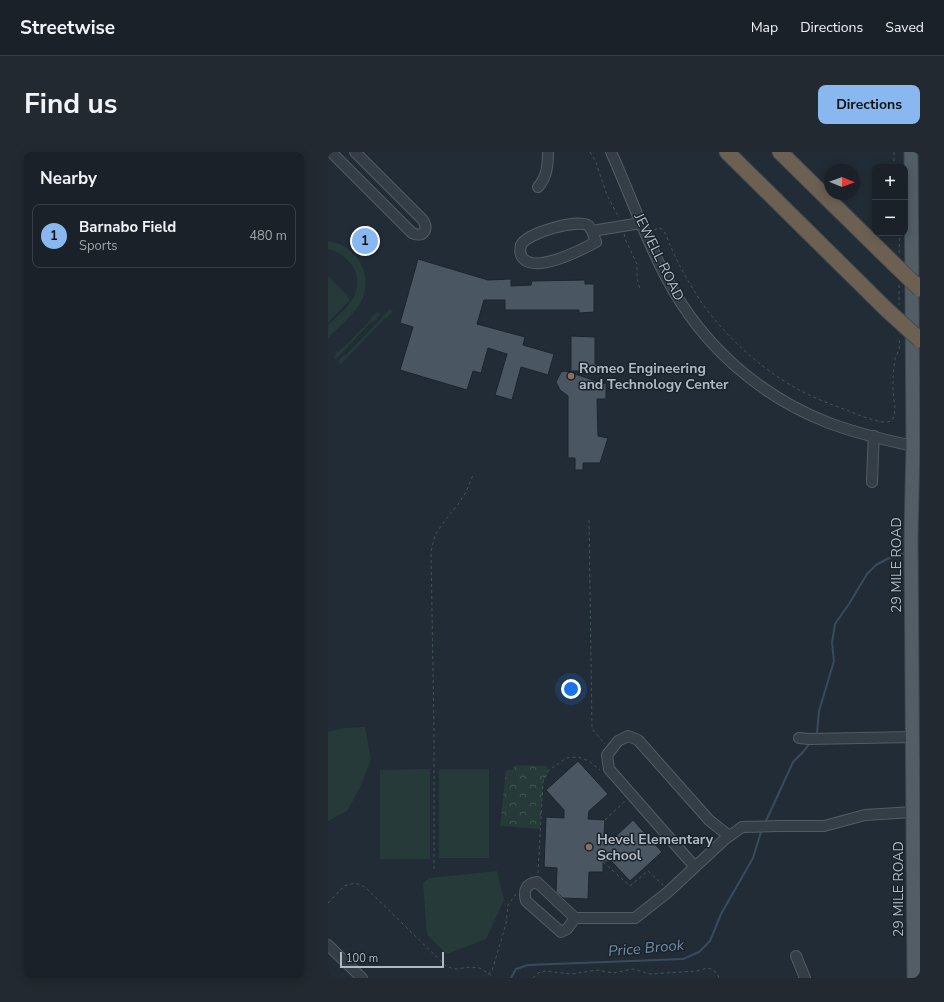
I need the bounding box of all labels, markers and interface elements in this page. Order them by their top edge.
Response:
text: Streetwise [20,15,115,41]
text: Map [751,18,778,37]
text: Directions [800,18,863,37]
text: Saved [885,18,924,37]
text: Find us [24,85,118,123]
button: Directions [818,85,920,124]
north arrow [824,164,860,200]
map controls [872,164,908,236]
button: + [872,164,908,200]
text: Nearby [40,167,97,190]
button: − [872,200,908,236]
street label: JEWELL ROAD [629,209,688,304]
text: Barnabo Field [79,217,176,237]
pin: 1 [352,226,378,256]
text: 1 [50,227,58,245]
text: 480 m [249,227,287,245]
text: Sports [79,237,118,255]
place label: Romeo Engineering and Technology Center [579,359,729,394]
marker: Romeo Engineering and Technology Center [566,371,576,381]
street label: 29 MILE ROAD [887,517,906,613]
your location [561,679,581,699]
place label: Hevel Elementary School [597,830,714,865]
street label: 29 MILE ROAD [889,841,908,937]
marker: Hevel Elementary School [584,842,594,852]
water label: Price Brook [607,935,685,961]
scale bar [340,950,444,969]
text: 100 m [346,951,378,966]

